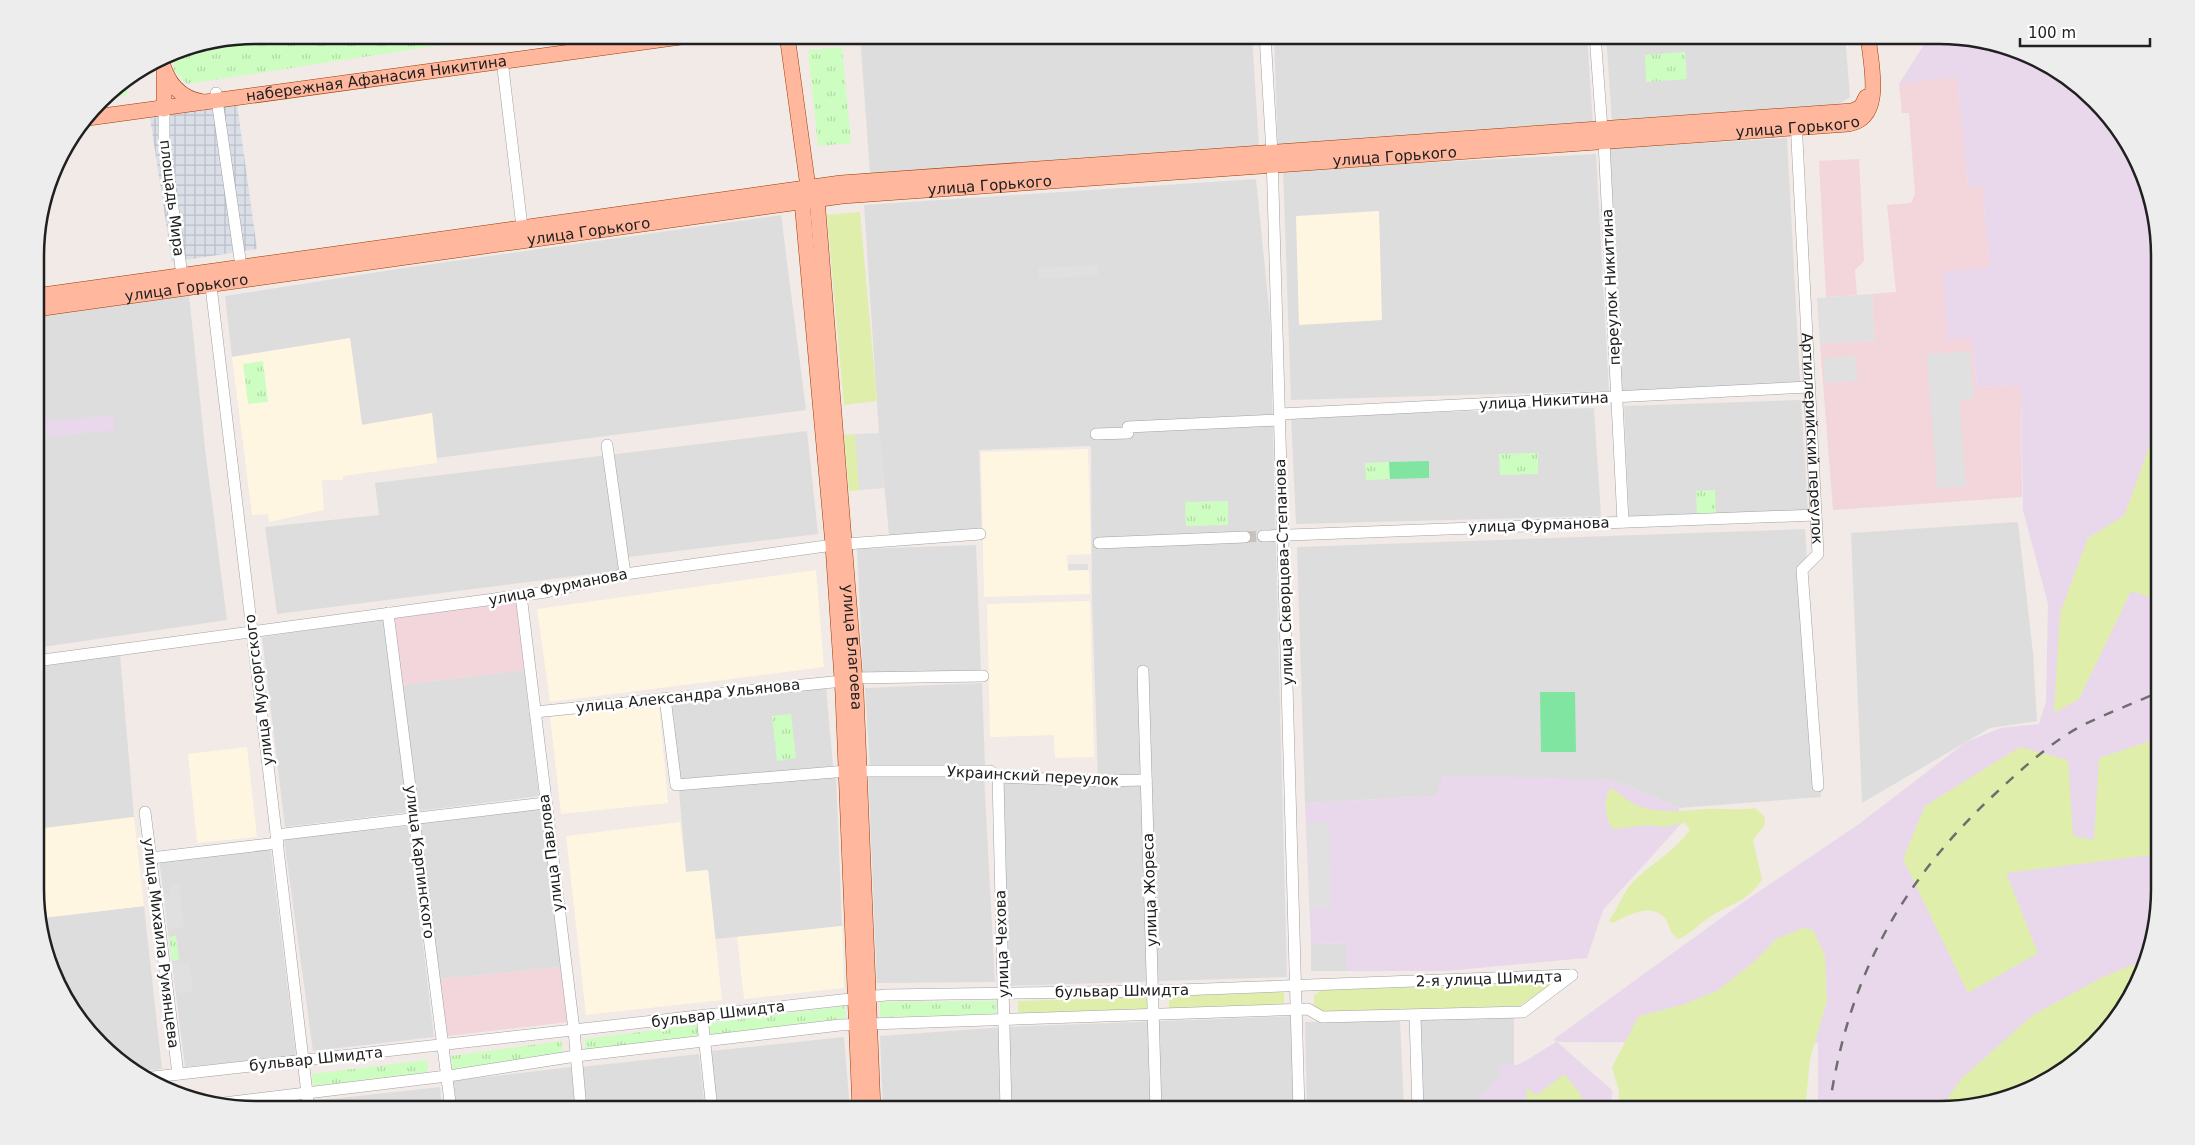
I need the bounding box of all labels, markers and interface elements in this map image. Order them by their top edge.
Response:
scale bar [2020,15,2150,47]
text: 100 m [2028,24,2076,42]
street label: набережная Афанасия Никитина [245,52,508,105]
street label: улица Горького [1735,112,1863,141]
street label: площадь Мира [156,139,188,257]
street label: улица Горького [1332,143,1457,170]
street label: улица Горького [927,172,1052,199]
street label: переулок Никитина [1598,208,1624,366]
street label: улица Горького [526,214,651,249]
street label: улица Горького [124,270,249,305]
street label: Артиллерийский переулок [1798,332,1827,545]
street label: улица Никитина [1479,389,1609,413]
street label: улица Скворцова-Степанова [1271,458,1297,686]
street label: улица Фурманова [1468,514,1610,536]
street label: улица Фурманова [487,565,629,609]
street label: улица Благоева [838,584,866,710]
street label: улица Мусоргского [241,613,277,767]
street label: улица Александра Ульянова [575,675,801,717]
street label: Украинский переулок [946,762,1120,790]
street label: улица Карпинского [402,784,438,940]
street label: улица Павлова [535,793,567,913]
street label: улица Жореса [1139,833,1161,947]
street label: улица Михаила Румянцева [139,837,183,1049]
street label: улица Чехова [991,890,1013,998]
street label: 2-я улица Шмидта [1415,967,1563,991]
street label: бульвар Шмидта [1055,981,1189,1001]
street label: бульвар Шмидта [650,997,786,1031]
street label: бульвар Шмидта [248,1043,384,1075]

